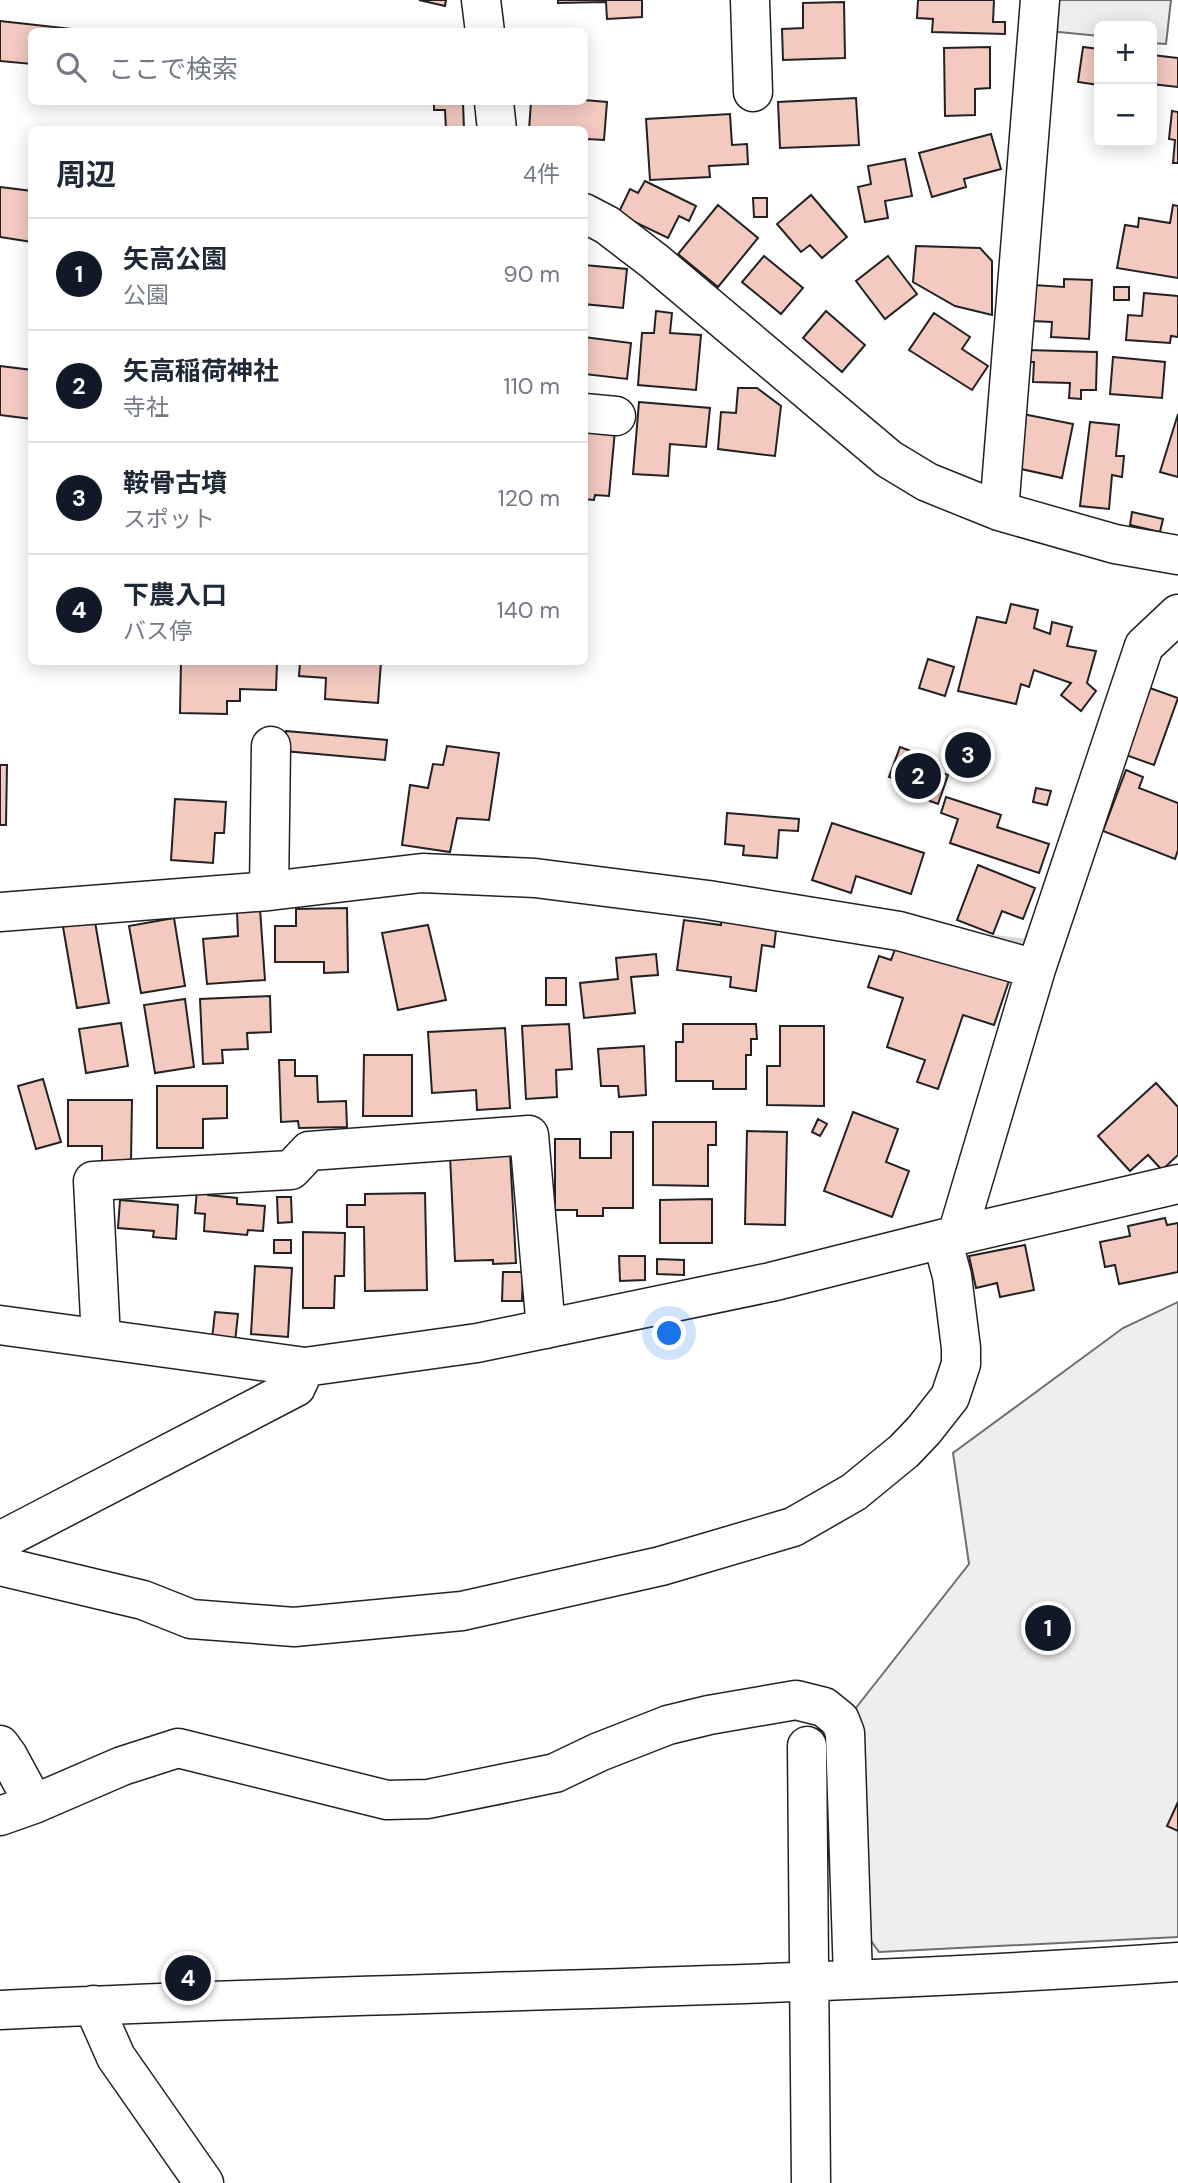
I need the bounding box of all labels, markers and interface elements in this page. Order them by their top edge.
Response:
map controls [1094,21,1157,147]
button: + [1094,21,1157,84]
search box [28,28,588,105]
icon: search [52,48,90,86]
text: ここで検索 [108,52,238,86]
button: − [1094,84,1157,147]
text: 周辺 [56,155,116,194]
text: 4件 [523,159,560,189]
text: 矢高公園 [123,242,227,276]
text: 1 [75,259,83,289]
text: 90 m [503,259,560,289]
text: 公園 [123,280,169,310]
text: 矢高稲荷神社 [123,354,279,388]
text: 2 [72,371,86,401]
text: 110 m [503,371,560,401]
text: 寺社 [123,392,169,422]
text: 鞍骨古墳 [123,466,227,500]
text: 3 [72,483,86,513]
text: 120 m [497,483,560,513]
text: スポット [123,504,215,534]
text: 下農入口 [123,578,227,612]
text: 4 [72,595,86,625]
text: 140 m [497,595,560,625]
text: バス停 [123,616,192,646]
pin: 3 [945,729,991,781]
pin: 2 [895,750,941,802]
your location [652,1316,686,1350]
pin: 1 [1025,1602,1071,1654]
pin: 4 [165,1952,211,2004]

